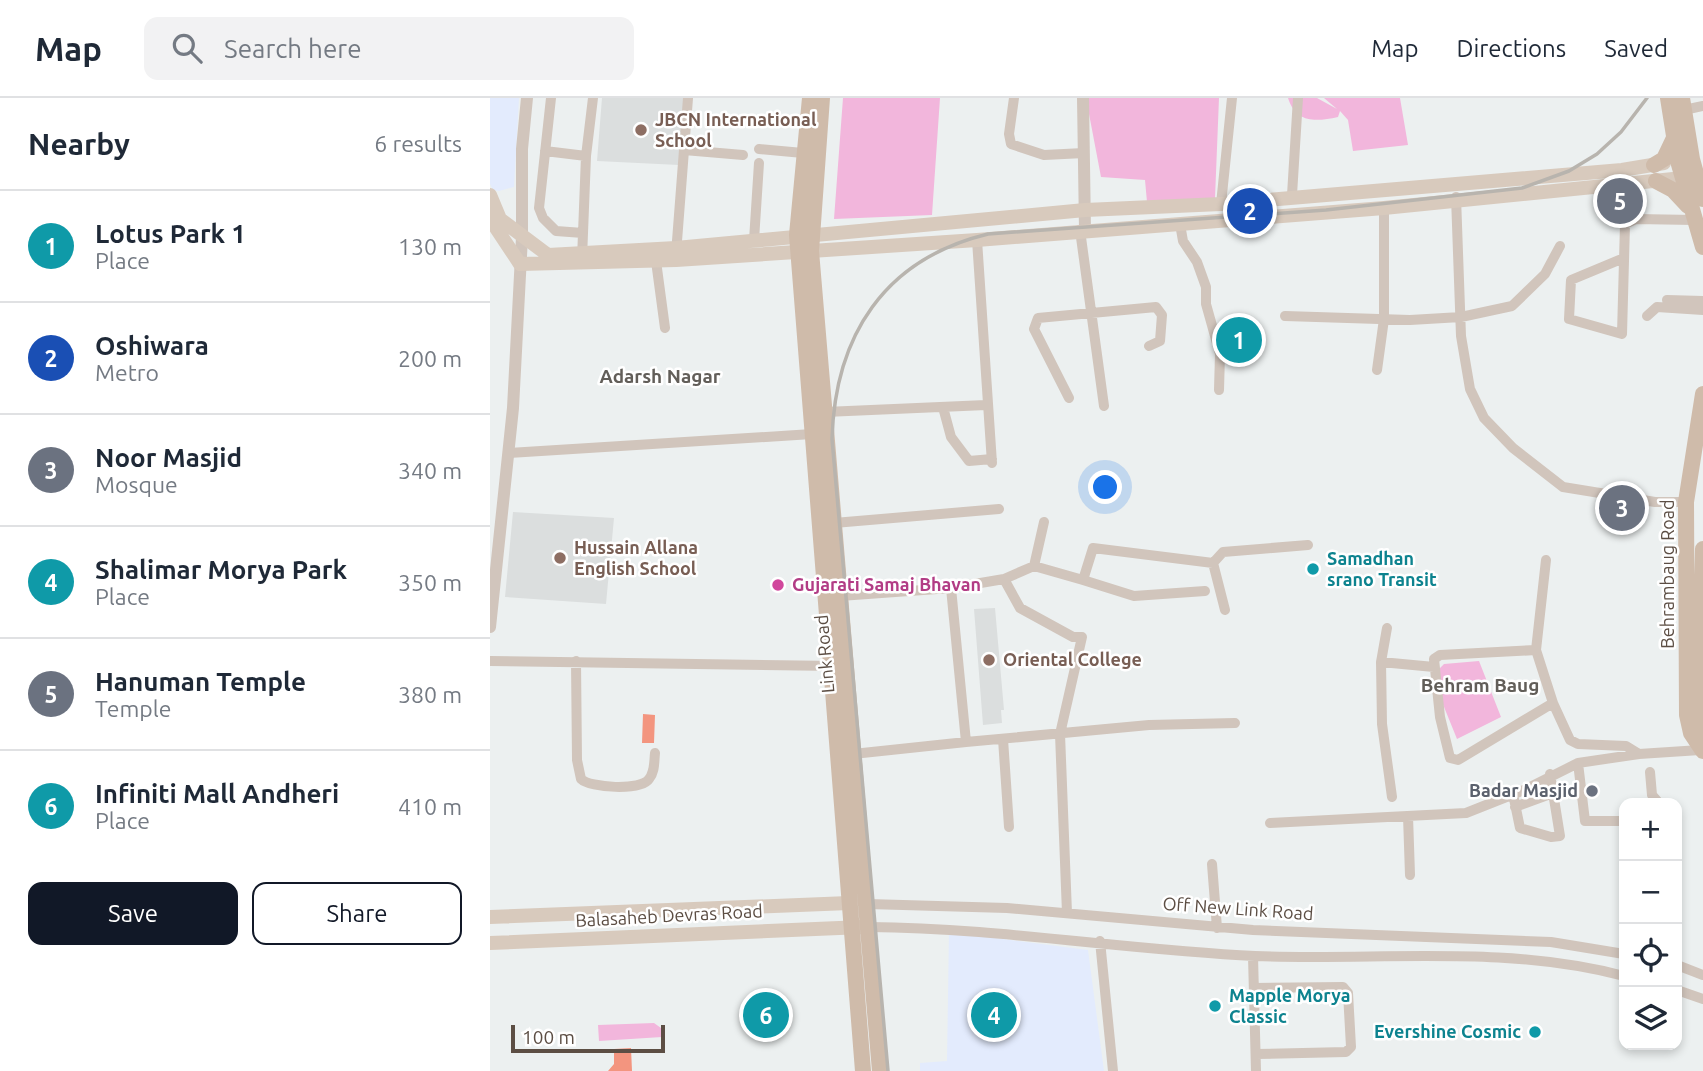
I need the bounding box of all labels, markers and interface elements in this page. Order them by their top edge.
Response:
search box [144,17,634,80]
icon: search [168,29,206,67]
text: Map [35,30,102,67]
text: Search here [224,34,362,63]
text: Map [1371,35,1418,62]
text: Directions [1456,35,1566,62]
text: Saved [1604,35,1668,62]
place label: JBCN International School [655,109,817,150]
marker: JBCN International School [633,122,649,138]
text: Nearby [28,127,130,161]
text: 6 results [374,131,462,156]
pin: 5 [1597,175,1643,227]
pin: 2 [1227,185,1273,237]
text: Lotus Park 1 [95,219,246,248]
text: 1 [45,234,57,259]
text: 130 m [398,234,462,259]
text: Place [95,248,150,273]
pin: 1 [1216,314,1262,366]
text: Oshiwara [95,331,209,360]
text: 2 [45,346,57,371]
text: 200 m [398,346,462,371]
text: Metro [95,360,159,385]
district label: Adarsh Nagar [599,365,721,387]
text: Noor Masjid [95,443,242,472]
text: 3 [45,458,57,483]
text: 340 m [398,458,462,483]
your location [1088,470,1122,504]
text: Mosque [95,472,178,497]
pin: 3 [1599,482,1645,534]
street label: Behrambaug Road [1657,499,1677,649]
place label: Hussain Allana English School [574,537,698,578]
place label: Samadhan srano Transit [1327,548,1437,589]
marker: Hussain Allana English School [552,550,568,566]
text: Shalimar Morya Park [95,555,347,584]
marker: Samadhan srano Transit [1305,561,1321,577]
text: 4 [45,570,57,595]
text: 350 m [398,570,462,595]
place label: Gujarati Samaj Bhavan [792,574,981,594]
marker: Gujarati Samaj Bhavan [770,577,786,593]
text: Place [95,584,150,609]
street label: Link Road [811,614,837,694]
place label: Oriental College [1003,649,1142,669]
marker: Oriental College [981,652,997,668]
text: Hanuman Temple [95,667,306,696]
district label: Behram Baug [1421,674,1539,696]
text: 5 [45,682,57,707]
text: 380 m [398,682,462,707]
text: Temple [95,696,171,721]
text: Infiniti Mall Andheri [95,779,339,808]
place label: Badar Masjid [1469,780,1578,800]
marker: Badar Masjid [1584,783,1600,799]
text: 6 [45,794,57,819]
text: 410 m [398,794,462,819]
map controls [1619,798,1682,1050]
button: + [1619,798,1682,861]
text: Place [95,808,150,833]
button: − [1619,861,1682,924]
button: Save [28,882,238,945]
button: Share [252,882,462,945]
street label: Off New Link Road [1162,893,1314,923]
street label: Balasaheb Devras Road [575,900,763,930]
button: locate [1619,924,1682,987]
place label: Mapple Morya Classic [1229,985,1350,1026]
button: layers [1619,987,1682,1050]
pin: 6 [743,989,789,1041]
pin: 4 [971,989,1017,1041]
marker: Mapple Morya Classic [1207,998,1223,1014]
place label: Evershine Cosmic [1374,1021,1521,1041]
scale bar [511,1022,665,1054]
marker: Evershine Cosmic [1527,1024,1543,1040]
text: 100 m [522,1026,575,1048]

